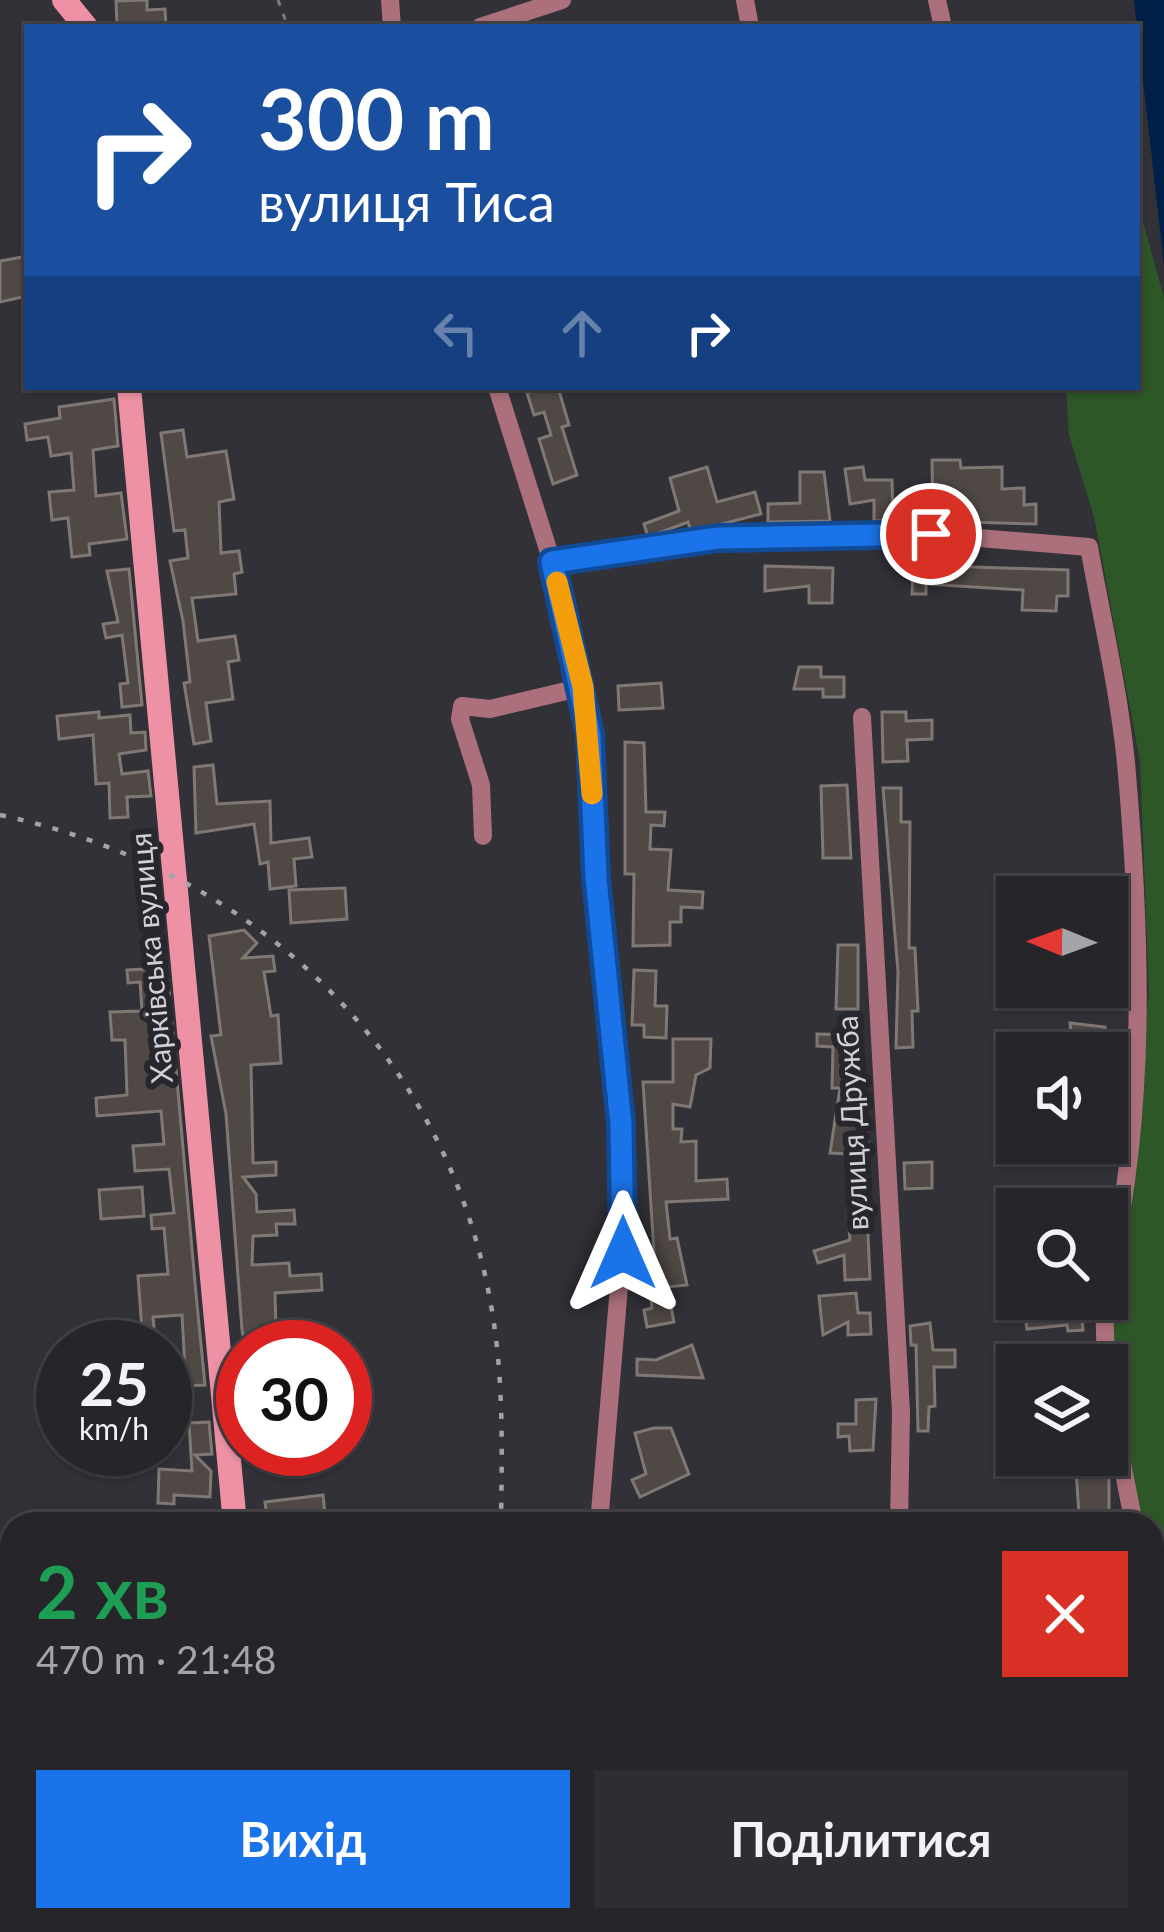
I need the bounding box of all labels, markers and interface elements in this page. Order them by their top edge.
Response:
text: 300 m [258,67,495,168]
icon: right [60,72,216,228]
text: вулиця Тиса [258,169,555,234]
icon: left [423,300,489,366]
icon: ahead [549,300,615,366]
icon: right [675,300,741,366]
pin [880,483,982,585]
icon: arrive [898,501,964,567]
street label: Харківська вулиця [121,831,179,1085]
north arrow [996,876,1128,1008]
map controls [996,876,1128,1476]
street label: вулиця Дружба [827,1015,875,1231]
button: sound [996,1032,1128,1164]
button: search [996,1188,1128,1320]
position arrow [560,1190,686,1316]
speed limit sign: 30 [216,1320,372,1476]
button: layers [996,1344,1128,1476]
text: 25 [79,1347,149,1419]
text: km/h [79,1410,149,1446]
text: 2 хв [36,1548,169,1634]
button: close [1002,1551,1128,1677]
text: 470 m · 21:48 [36,1636,276,1682]
button: Вихід [36,1770,570,1908]
button: Поділитися [594,1770,1128,1908]

